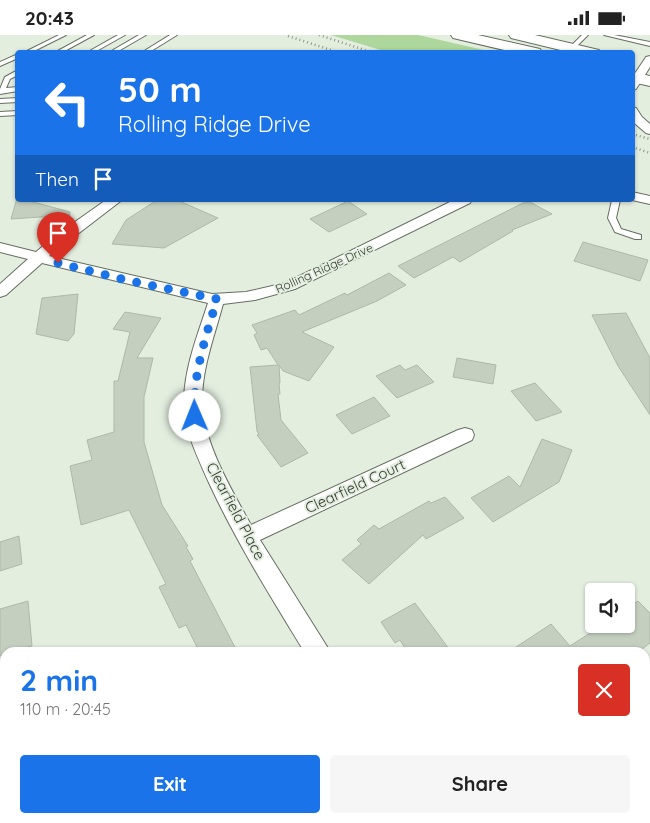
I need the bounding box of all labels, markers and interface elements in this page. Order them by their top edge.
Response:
text: 20:43 [25,6,74,30]
text: 50 m [118,67,202,111]
icon: left [35,70,100,135]
text: Rolling Ridge Drive [118,110,311,138]
icon: arrive [89,165,117,193]
text: Then [35,167,79,191]
pin [37,212,79,263]
icon: arrive [44,219,72,247]
street label: Rolling Ridge Drive [273,240,375,296]
position arrow [168,389,220,441]
street label: Clearfield Court [302,455,408,517]
street label: Clearfield Place [202,459,270,563]
map controls [585,583,635,633]
button: sound [585,583,635,633]
text: 2 min [20,661,98,699]
button: close [578,664,630,716]
text: 110 m · 20:45 [20,699,111,719]
button: Exit [20,755,320,813]
button: Share [330,755,630,813]

